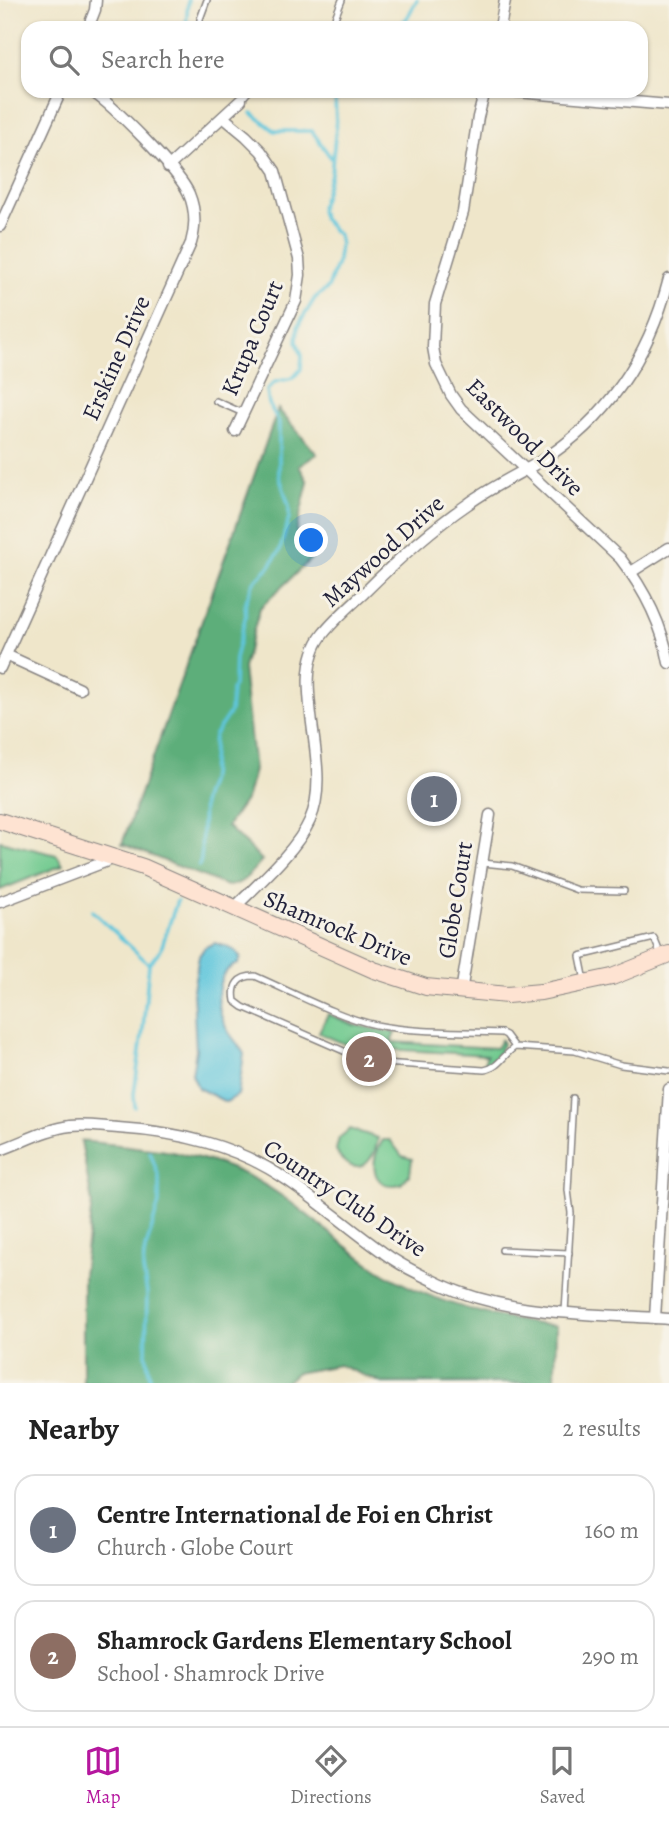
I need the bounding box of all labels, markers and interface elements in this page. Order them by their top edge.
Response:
search box [21,21,648,98]
icon: search [45,41,83,79]
text: Search here [101,42,225,77]
street label: Krupa Court [213,275,291,401]
street label: Erskine Drive [74,290,158,426]
street label: Eastwood Drive [459,371,591,503]
street label: Maywood Drive [315,488,451,614]
your location [294,523,328,557]
pin: 1 [411,773,457,825]
street label: Globe Court [430,839,480,961]
street label: Shamrock Drive [259,882,417,974]
pin: 2 [346,1033,392,1085]
street label: Country Club Drive [257,1132,433,1264]
text: Nearby [28,1409,119,1449]
text: 2 results [563,1413,641,1444]
text: Centre International de Foi en Christ [97,1497,493,1532]
text: 1 [49,1515,57,1546]
text: 160 m [585,1515,639,1546]
text: Church · Globe Court [97,1532,293,1563]
text: Shamrock Gardens Elementary School [97,1623,512,1658]
text: 2 [47,1641,59,1672]
text: 290 m [582,1641,639,1672]
text: School · Shamrock Drive [97,1658,324,1689]
tab: Map [84,1742,122,1810]
tab: Directions [290,1742,372,1810]
tab: Saved [540,1742,585,1810]

